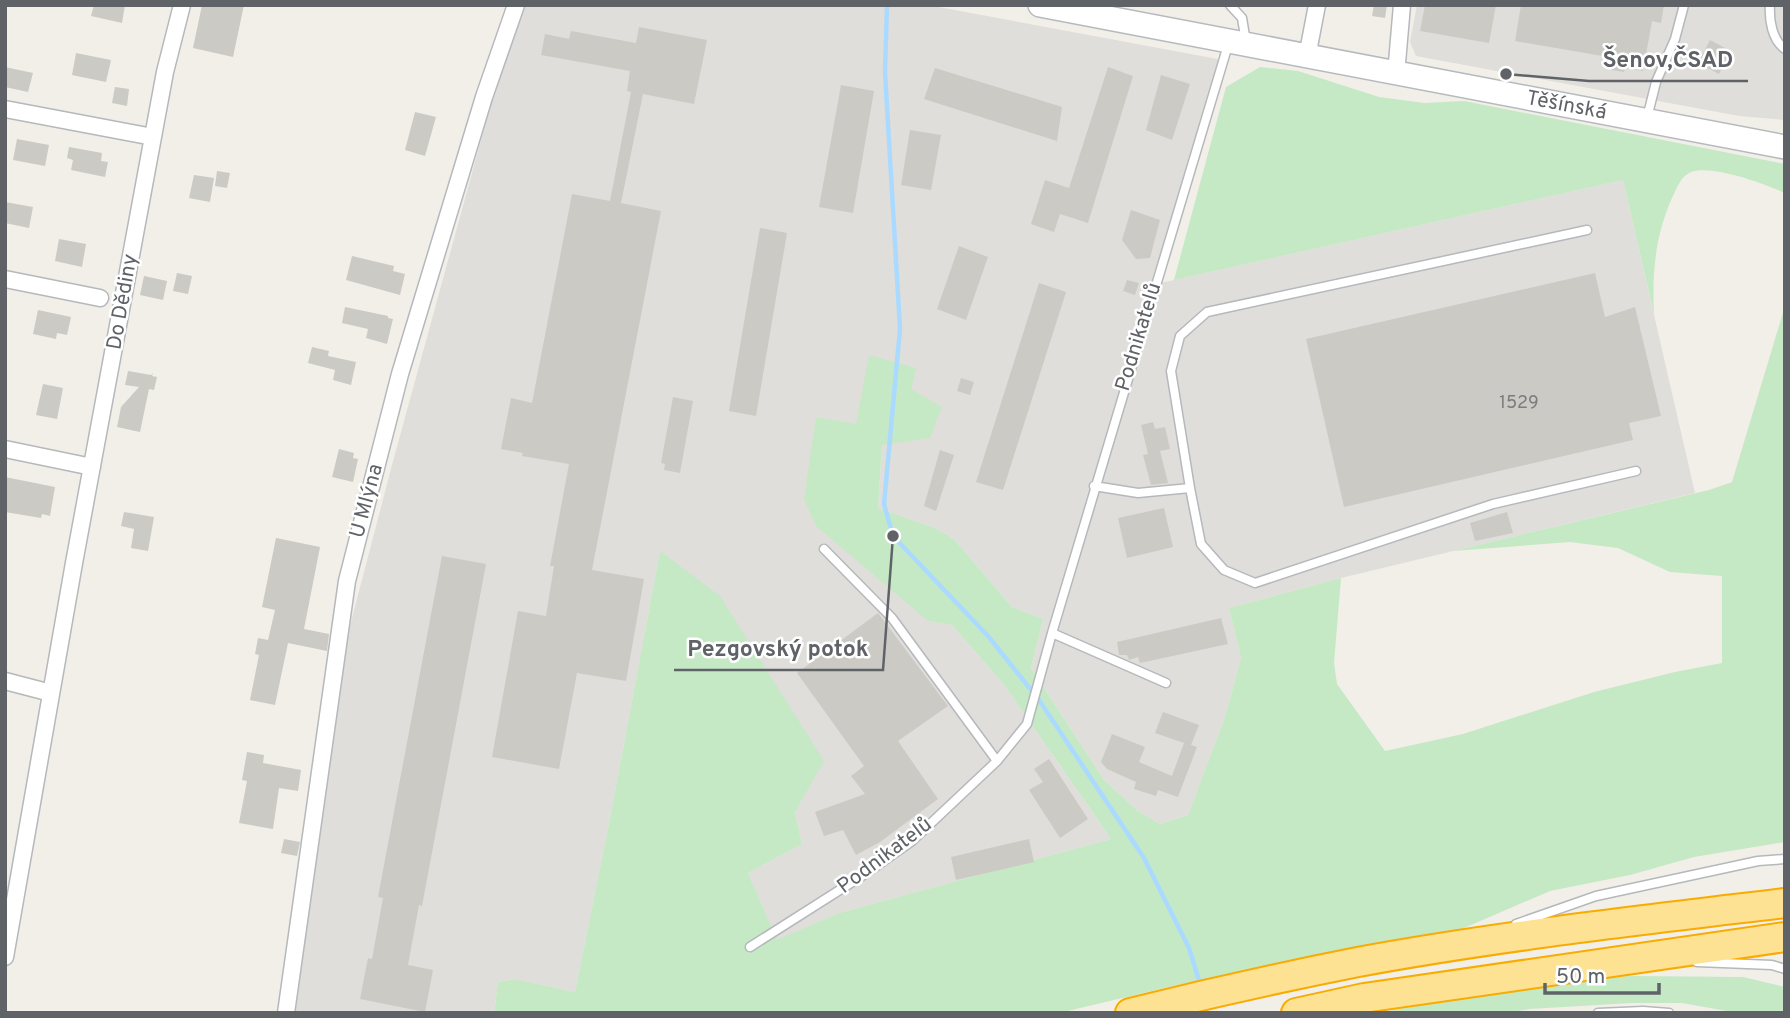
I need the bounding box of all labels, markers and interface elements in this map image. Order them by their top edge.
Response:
callout: Šenov,ČSAD [1589,37,1748,81]
text: Šenov,ČSAD [1603,45,1733,76]
street label: Těšínská [1524,84,1609,126]
street label: Do Dědiny [101,252,145,352]
street label: Podnikatelů [1110,279,1168,395]
house number: 1529 [1499,392,1539,415]
street label: U Mlýna [344,461,390,541]
callout: Pezgovský potok [674,626,883,670]
text: Pezgovský potok [687,636,869,665]
street label: Podnikatelů [832,812,938,900]
scale bar [1545,951,1659,995]
text: 50 m [1556,964,1605,991]

